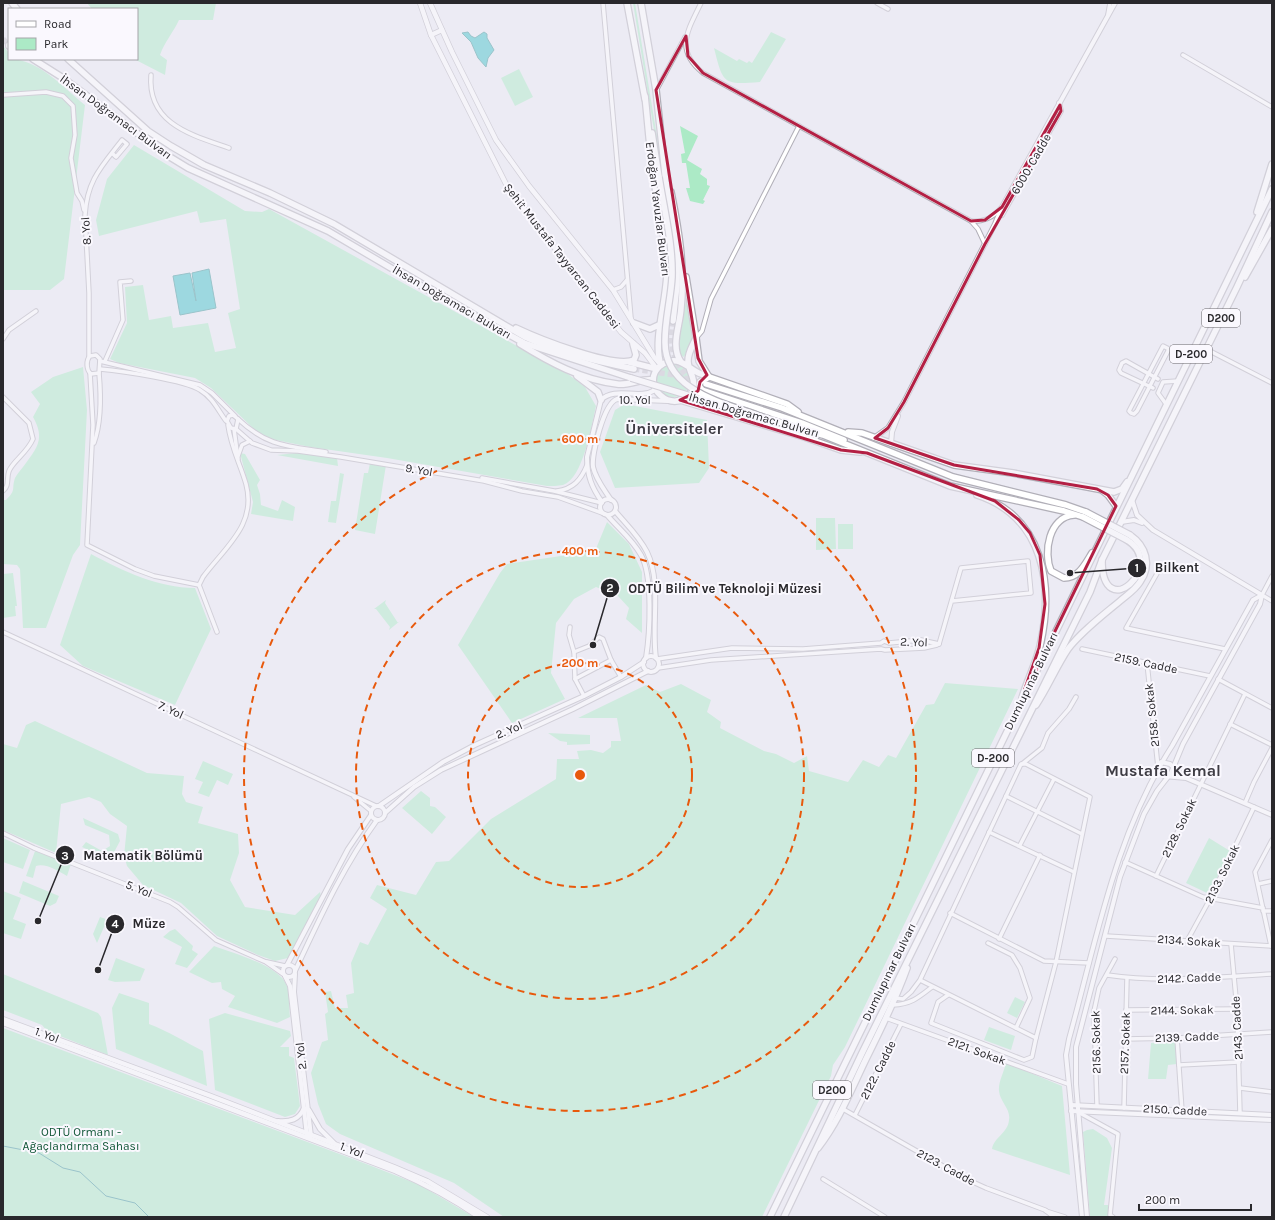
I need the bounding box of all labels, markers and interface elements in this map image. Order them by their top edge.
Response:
legend [8,8,138,60]
text: Road [44,17,72,31]
text: Park [44,37,69,51]
street label: İhsan Doğramacı Bulvarı [57,72,175,162]
street label: 6000. Cadde [1008,131,1054,197]
street label: Erdoğan Yavuzlar Bulvarı [643,141,673,277]
street label: Şehit Mustafa Tayyarcan Caddesi [501,180,623,332]
street label: 8. Yol [78,216,94,246]
street label: İhsan Doğramacı Bulvarı [390,262,514,342]
road number: D200 [1202,309,1240,327]
road number: D-200 [1170,345,1212,363]
street label: İhsan Doğramacı Bulvarı [687,390,821,440]
street label: 10. Yol [619,393,651,407]
district label: Üniversiteler [625,419,723,438]
text: 600 m [562,432,598,446]
street label: 9. Yol [404,461,434,479]
text: 400 m [562,544,598,558]
callout: Bilkent [1127,555,1207,580]
text: Bilkent [1155,560,1199,575]
text: 1 [1135,561,1139,575]
callout: ODTÜ Bilim ve Teknoloji Müzesi [600,576,829,601]
text: 2 [606,581,614,595]
text: ODTÜ Bilim ve Teknoloji Müzesi [628,581,822,596]
street label: Dumlupınar Bulvarı [1001,630,1061,732]
street label: 2. Yol [900,635,928,649]
street label: 2159. Cadde [1113,649,1179,677]
text: 200 m [562,656,598,670]
street label: 2158. Sokak [1142,682,1162,748]
street label: 7. Yol [156,698,186,722]
street label: 2. Yol [494,718,524,742]
road number: D-200 [972,749,1014,767]
district label: Mustafa Kemal [1105,761,1221,780]
centre of rings [573,768,587,782]
street label: 2128. Sokak [1159,796,1199,860]
street label: 2133. Sokak [1202,842,1242,906]
callout: Matematik Bölümü [55,843,211,868]
text: Matematik Bölümü [83,848,203,863]
text: 3 [61,849,69,863]
street label: 5. Yol [124,877,154,901]
callout: Müze [105,911,174,936]
text: Müze [133,916,166,931]
text: 4 [111,917,119,931]
street label: Dumlupınar Bulvarı [859,921,919,1023]
street label: 2134. Sokak [1157,932,1221,950]
street label: 2142. Cadde [1157,970,1221,986]
street label: 2143. Cadde [1228,996,1246,1060]
street label: 2144. Sokak [1150,1002,1214,1018]
street label: 2156. Sokak [1088,1010,1104,1074]
street label: 2157. Sokak [1117,1011,1133,1074]
street label: 1. Yol [33,1024,61,1046]
street label: 2139. Cadde [1155,1029,1219,1045]
street label: 2121. Sokak [946,1034,1008,1068]
street label: 2122. Cadde [857,1038,899,1102]
street label: 2. Yol [293,1042,309,1070]
road number: D200 [813,1081,851,1099]
street label: 2150. Cadde [1143,1101,1207,1119]
park label: ODTÜ Ormanı - Ağaçlandırma Sahası [23,1125,139,1153]
street label: 1. Yol [338,1139,366,1161]
street label: 2123. Cadde [914,1146,978,1188]
scale bar [1139,1186,1251,1212]
text: 200 m [1145,1193,1180,1207]

